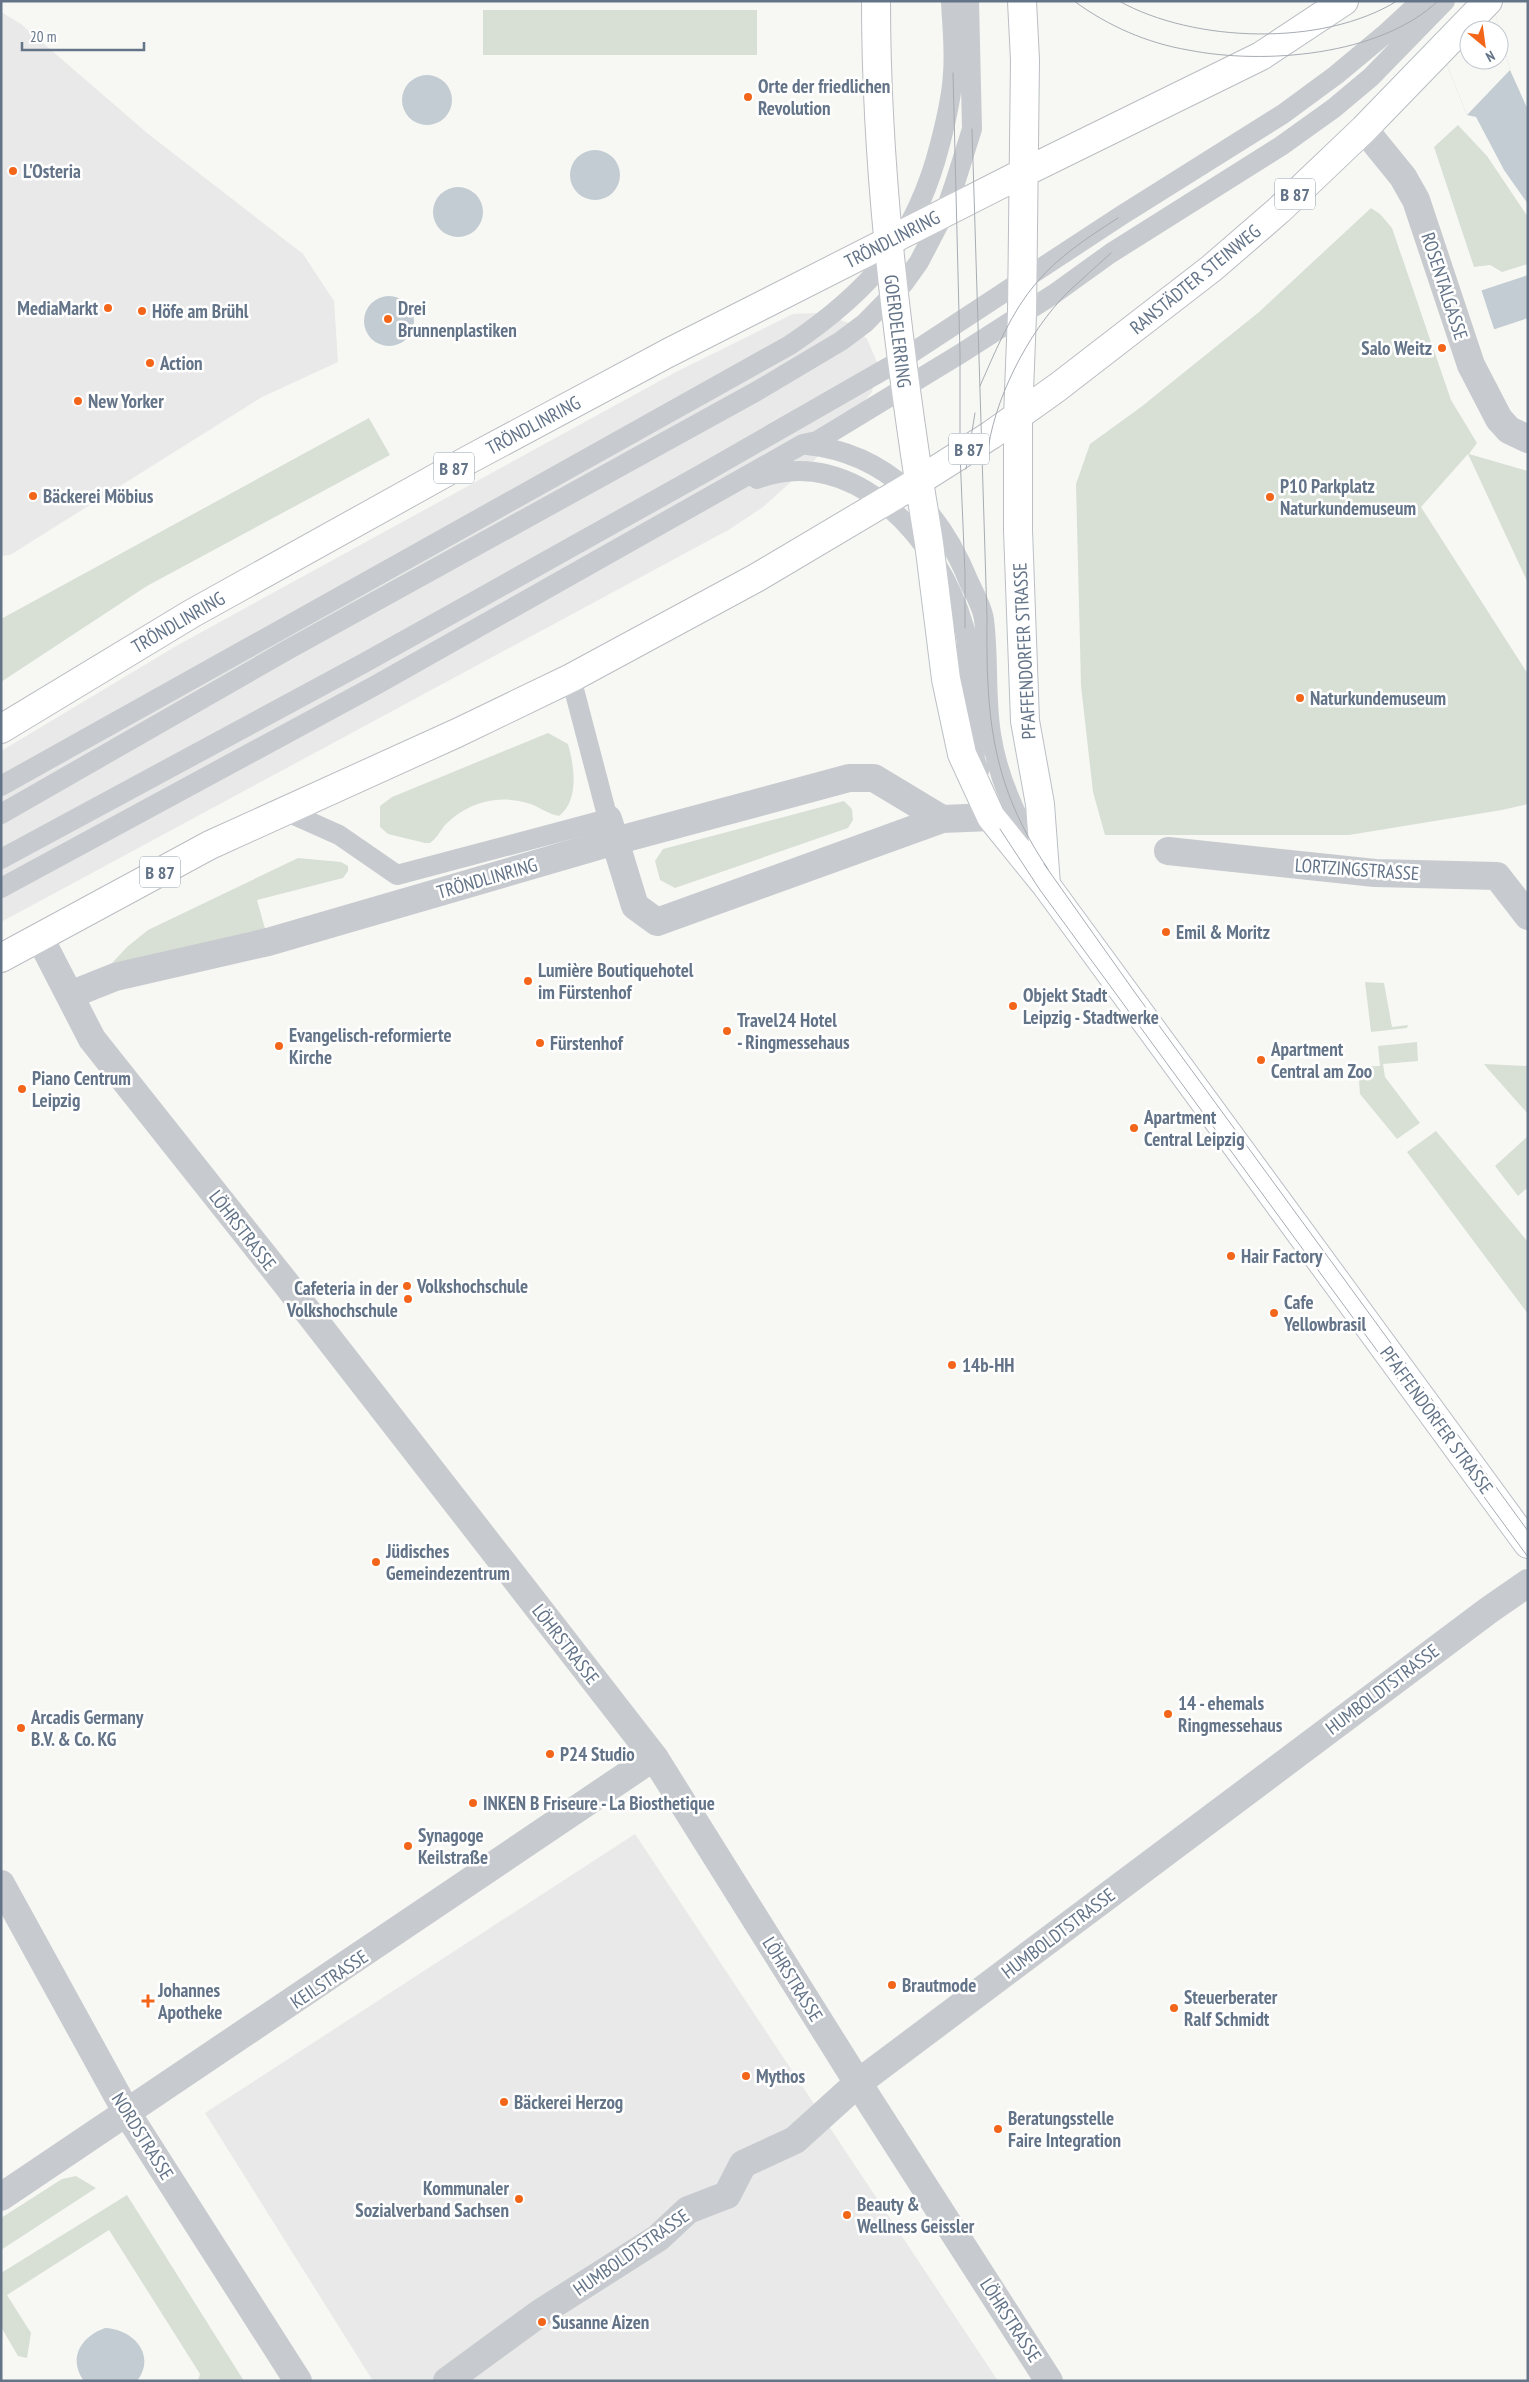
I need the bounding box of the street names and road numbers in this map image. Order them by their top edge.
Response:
road number: B 87 [1275,178,1315,210]
street label: TRÖNDLINRING [840,205,944,273]
street label: RANSTÄDTER STEINWEG [1125,219,1265,339]
street label: ROSENTALGASSE [1416,229,1474,343]
street label: GOERDELERRING [879,273,917,389]
street label: TRÖNDLINRING [482,390,584,460]
road number: B 87 [949,434,989,464]
road number: B 87 [434,452,474,483]
street label: PFAFFENDORFER STRASSE [1007,562,1041,740]
street label: TRÖNDLINRING [127,586,229,658]
street label: TRÖNDLINRING [434,852,540,904]
street label: LORTZINGSTRASSE [1294,853,1420,885]
road number: B 87 [140,856,180,888]
street label: LÖHRSTRASSE [204,1185,282,1275]
street label: PFAFFENDORFER STRASSE [1375,1341,1499,1499]
street label: LÖHRSTRASSE [527,1599,605,1689]
street label: HUMBOLDTSTRASSE [1320,1639,1444,1739]
street label: HUMBOLDTSTRASSE [996,1883,1120,1983]
street label: LÖHRSTRASSE [758,1932,828,2026]
street label: KEILSTRASSE [286,1944,372,2014]
street label: NORDSTRASSE [107,2088,179,2184]
street label: HUMBOLDTSTRASSE [568,2203,694,2301]
street label: LÖHRSTRASSE [975,2274,1047,2366]

